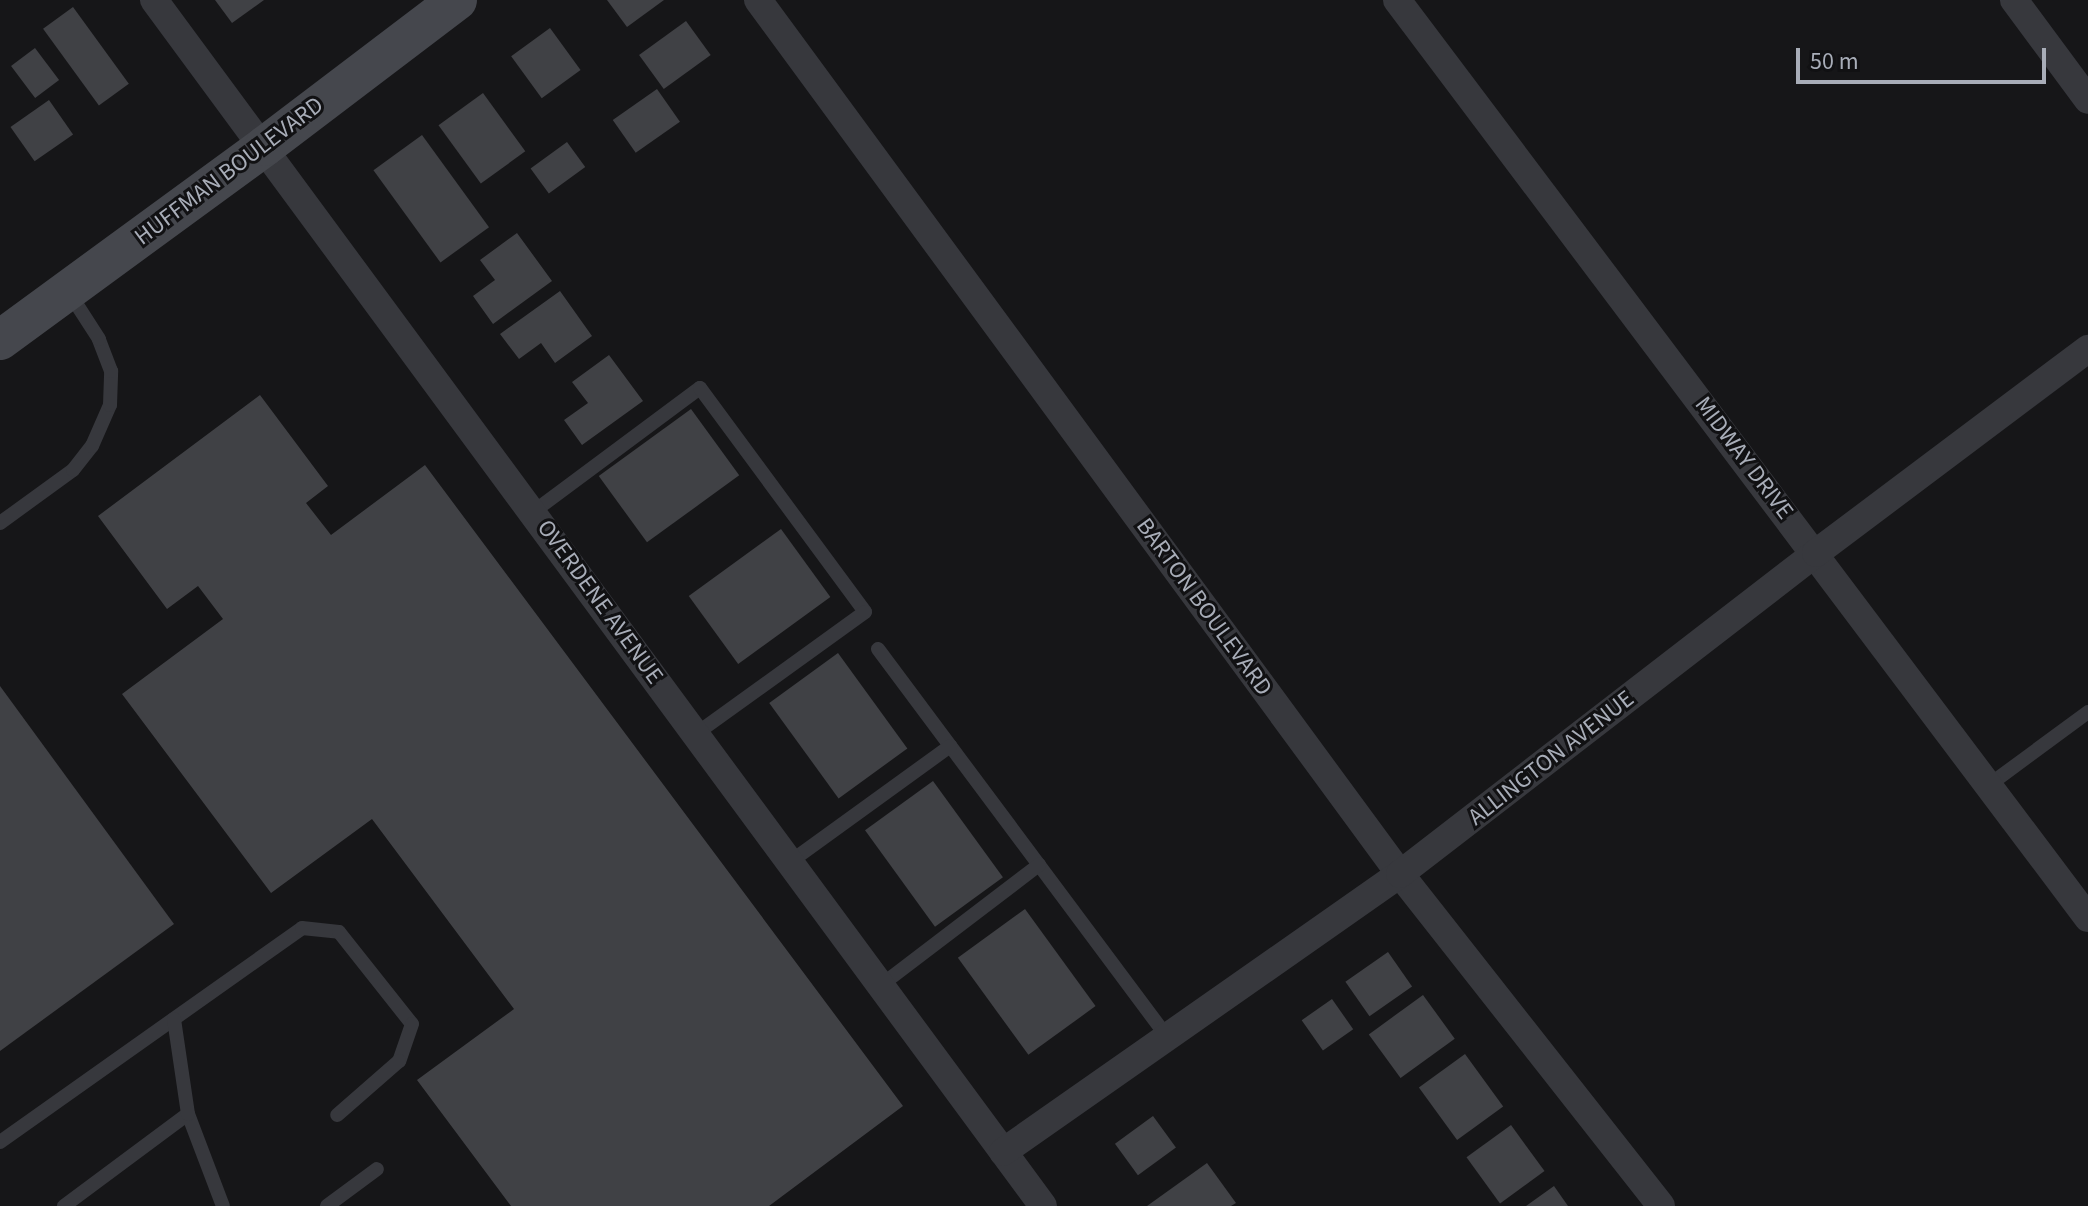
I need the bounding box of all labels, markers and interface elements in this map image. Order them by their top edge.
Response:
scale bar [1800,32,2050,82]
text: 50 m [1810,44,1859,79]
street label: HUFFMAN BOULEVARD [129,91,329,251]
street label: MIDWAY DRIVE [1689,391,1799,525]
street label: BARTON BOULEVARD [1130,513,1278,701]
street label: OVERDENE AVENUE [531,514,669,690]
street label: ALLINGTON AVENUE [1462,684,1640,832]

